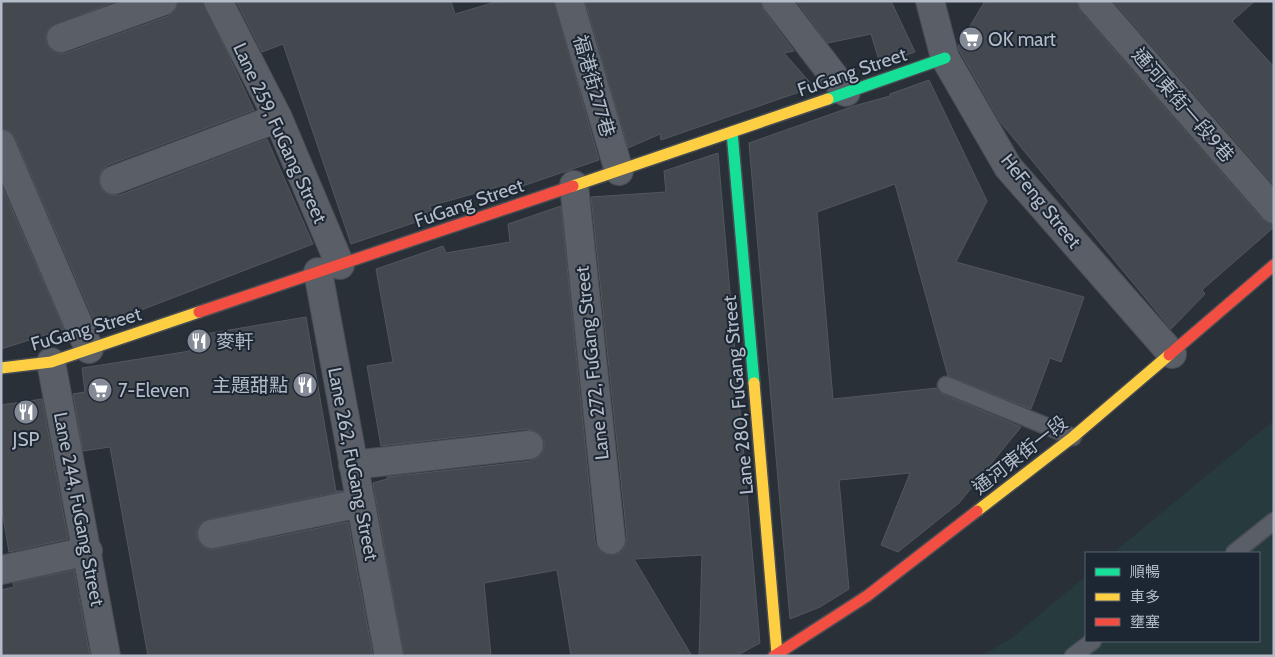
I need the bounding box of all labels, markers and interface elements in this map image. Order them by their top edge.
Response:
supermarket icon: OK mart [958,26,984,52]
place label: OK mart [988,28,1056,51]
street label: 福港街277巷 [568,32,620,140]
street label: Lane 259, FuGang Street [228,39,332,227]
street label: FuGang Street [794,42,910,101]
street label: 通河東街一段9巷 [1127,43,1239,167]
street label: HeFeng Street [996,149,1086,253]
street label: FuGang Street [411,173,527,232]
street label: Lane 272, FuGang Street [570,264,614,461]
street label: Lane 280, FuGang Street [718,294,758,496]
street label: FuGang Street [28,302,145,356]
restaurant icon: 麥軒 [186,328,212,354]
place label: 麥軒 [216,330,254,353]
street label: Lane 262, FuGang Street [323,365,383,563]
restaurant icon: 主題甜點 [292,372,318,398]
place label: 主題甜點 [212,374,288,397]
supermarket icon: 7-Eleven [87,377,113,403]
place label: 7-Eleven [118,379,189,402]
restaurant icon: JSP [13,399,39,425]
street label: Lane 244, FuGang Street [49,410,109,609]
street label: 通河東街一段 [968,411,1072,499]
place label: JSP [12,428,40,451]
legend [1085,552,1260,642]
text: 順暢 [1130,563,1160,581]
text: 車多 [1130,588,1160,606]
text: 壅塞 [1130,613,1160,631]

